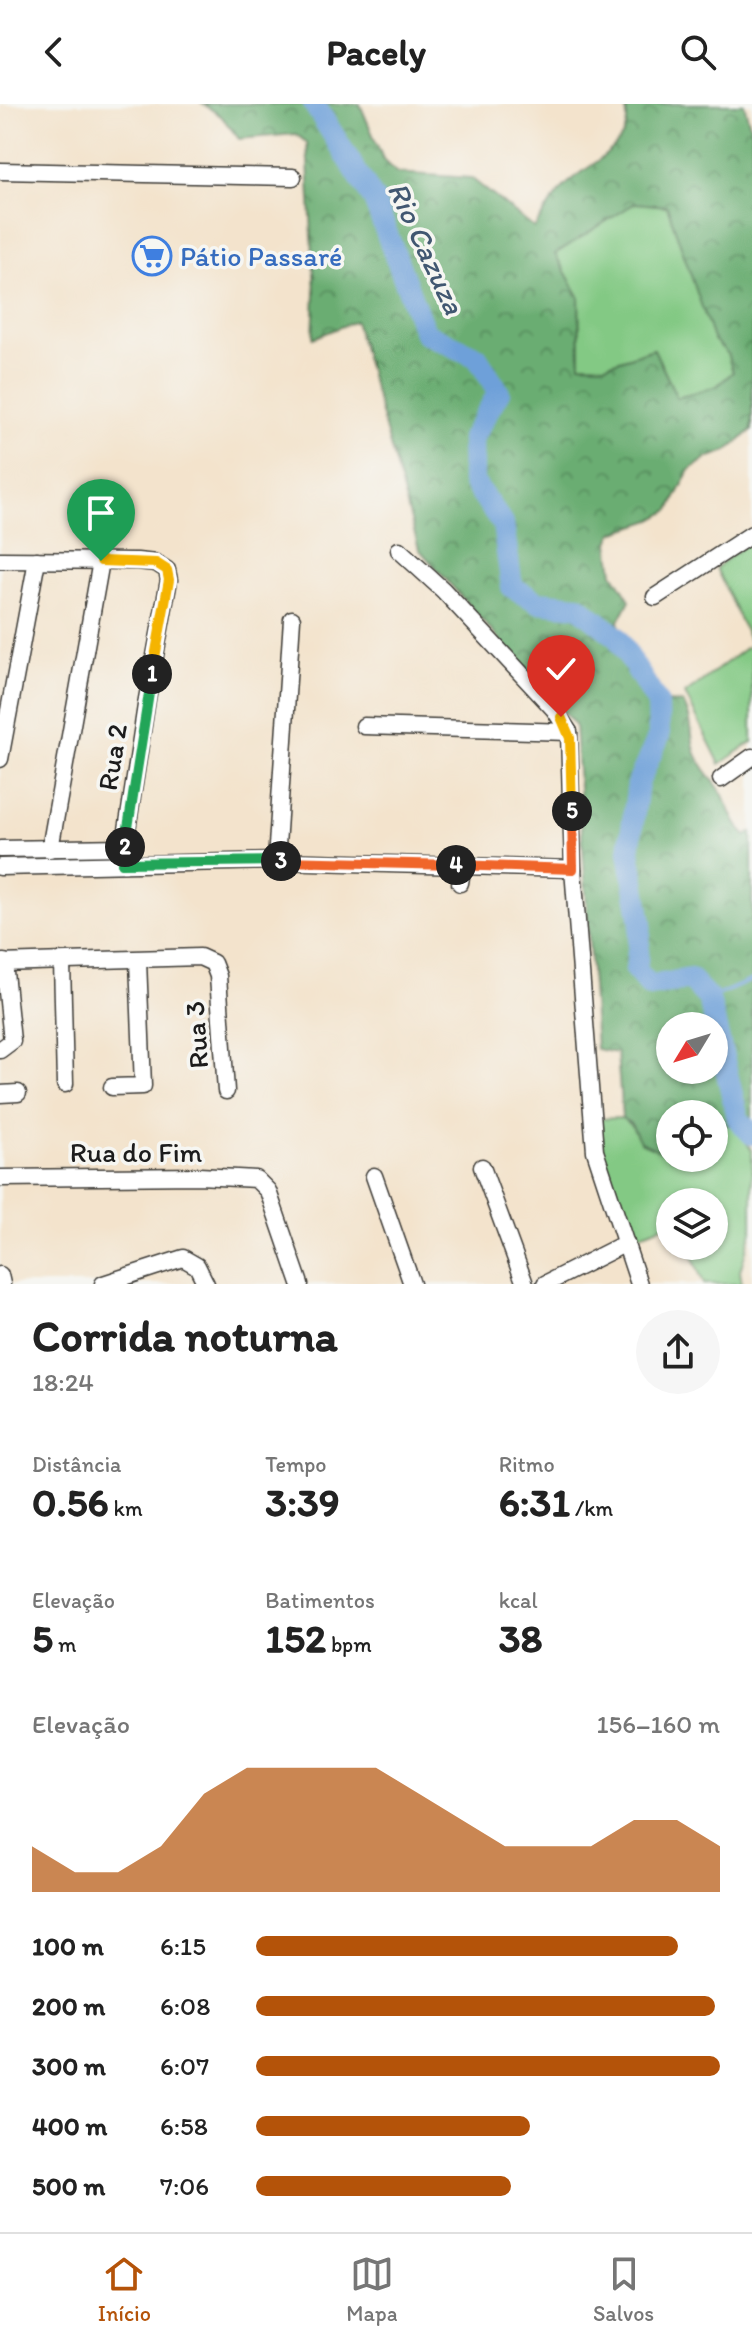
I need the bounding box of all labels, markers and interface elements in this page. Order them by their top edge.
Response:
icon: back [32,30,76,74]
icon: search [676,30,720,74]
text: Pacely [326,31,426,74]
water label: Rio Cazuza [380,176,474,321]
supermarket icon: Pátio Passaré [131,235,173,277]
place label: Pátio Passaré [180,239,342,273]
pin [67,479,135,561]
icon: arrive [79,491,123,535]
pin [527,635,595,717]
icon: check [539,647,583,691]
pin: 1 [132,654,172,694]
text: 1 [147,660,157,687]
street label: Rua 2 [90,721,134,793]
pin: 5 [552,791,592,831]
text: 5 [566,797,578,824]
pin: 2 [105,827,145,867]
text: 2 [119,833,131,860]
pin: 3 [261,841,301,881]
pin: 4 [436,845,476,885]
text: 3 [275,847,287,874]
text: 4 [449,851,463,878]
street label: Rua 3 [177,1000,215,1070]
north arrow [656,1012,728,1084]
map controls [656,1012,728,1260]
button: locate [656,1100,728,1172]
street label: Rua do Fim [70,1135,203,1169]
button: layers [656,1188,728,1260]
text: Corrida noturna [32,1309,338,1362]
button: share [636,1310,720,1394]
text: 18:24 [32,1366,94,1398]
text: Distância [32,1451,122,1478]
text: Tempo [265,1451,327,1478]
text: Ritmo [499,1451,555,1478]
text: 0.56 [32,1478,109,1526]
text: 3:39 [265,1478,340,1526]
text: 6:31 [499,1478,570,1526]
text: km [109,1495,143,1522]
text: /km [570,1495,613,1522]
text: Elevação [32,1587,115,1614]
text: Batimentos [265,1587,375,1614]
text: kcal [499,1587,538,1614]
text: 5 [32,1614,53,1662]
text: 152 [265,1614,326,1662]
text: 38 [499,1614,542,1662]
text: m [53,1631,76,1658]
text: bpm [326,1631,372,1658]
text: Elevação [32,1708,130,1740]
text: 156–160 m [596,1708,720,1740]
text: 100 m [32,1930,104,1962]
text: 6:15 [160,1930,206,1962]
text: 200 m [32,1990,105,2022]
text: 6:08 [160,1990,210,2022]
text: 300 m [32,2050,106,2082]
text: 6:07 [160,2050,209,2082]
text: 400 m [32,2110,107,2142]
text: 6:58 [160,2110,208,2142]
text: 500 m [32,2170,105,2202]
text: 7:06 [160,2170,209,2202]
tab: Início [98,2252,151,2327]
tab: Mapa [346,2252,397,2327]
tab: Salvos [593,2252,654,2327]

